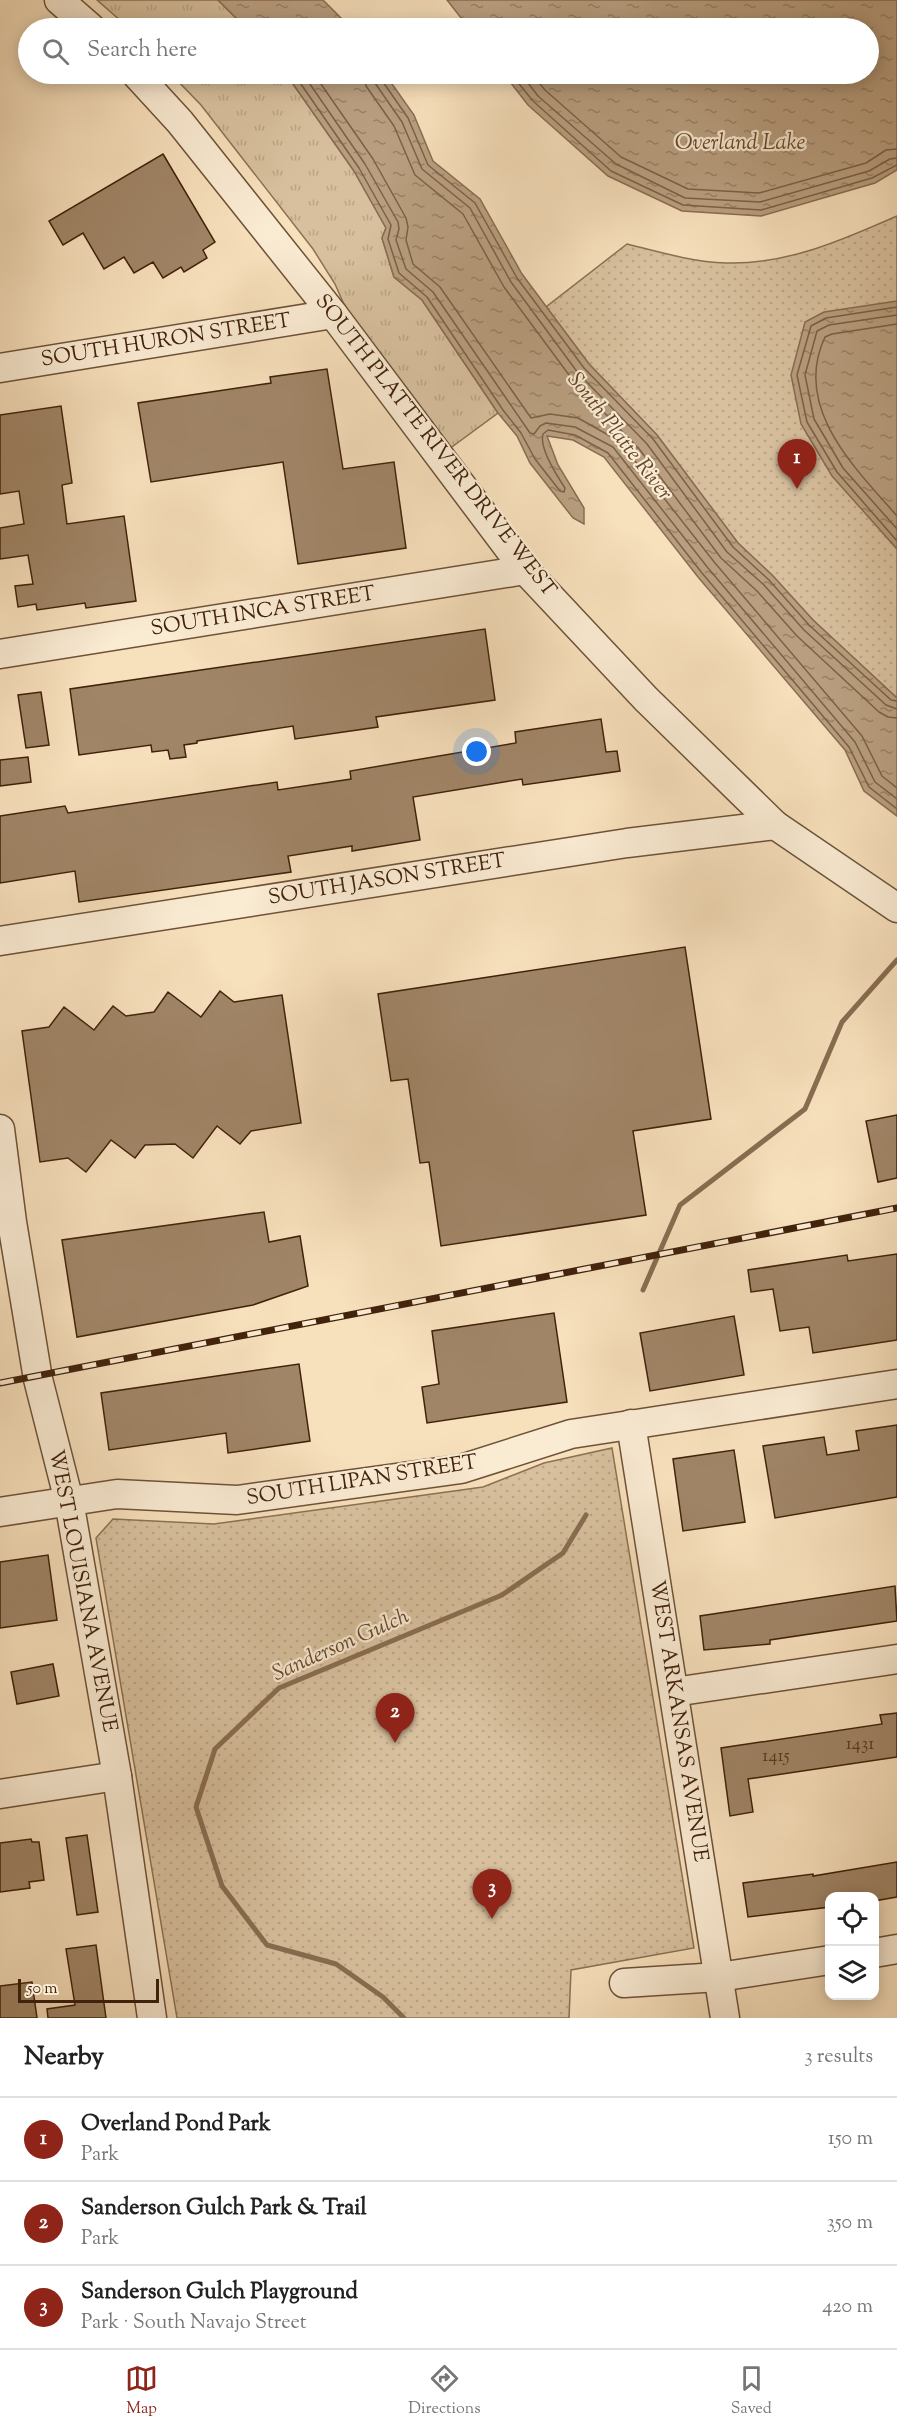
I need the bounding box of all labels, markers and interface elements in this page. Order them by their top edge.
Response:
search box [18,18,879,84]
icon: search [39,35,72,68]
text: Search here [87,35,197,67]
water label: Overland Lake [675,128,805,160]
street label: SOUTH PLATTE RIVER DRIVE WEST [307,288,563,604]
street label: SOUTH HURON STREET [39,306,293,376]
water label: South Platte River [559,366,679,508]
pin: 1 [778,440,816,489]
street label: SOUTH INCA STREET [149,579,378,645]
your location [462,737,491,766]
street label: SOUTH JASON STREET [266,846,508,914]
street label: WEST LOUISIANA AVENUE [40,1447,124,1735]
street label: SOUTH LIPAN STREET [244,1448,480,1514]
street label: WEST ARKANSAS AVENUE [641,1578,715,1864]
water label: Sanderson Gulch [268,1601,415,1690]
pin: 2 [376,1694,414,1743]
house number: 1431 [846,1732,874,1758]
house number: 1415 [762,1744,790,1770]
pin: 3 [472,1870,512,1919]
map controls [825,1892,879,2000]
button: locate [825,1892,879,1946]
button: layers [825,1946,879,2000]
scale bar [18,1976,159,2004]
text: 50 m [27,1978,58,2001]
text: Nearby [24,2039,104,2076]
text: 3 results [804,2043,873,2072]
text: Overland Pond Park [81,2109,271,2141]
text: 1 [40,2125,47,2154]
text: 150 m [828,2125,873,2154]
text: Park [81,2141,119,2170]
text: Sanderson Gulch Park & Trail [81,2193,367,2225]
text: 2 [39,2209,48,2238]
text: 350 m [827,2209,873,2238]
text: Park [81,2225,119,2254]
text: Sanderson Gulch Playground [81,2277,358,2309]
text: 3 [39,2293,48,2322]
text: 420 m [822,2293,873,2322]
text: Park · South Navajo Street [81,2309,307,2338]
tab: Map [125,2362,158,2421]
tab: Directions [408,2362,481,2421]
tab: Saved [731,2362,772,2421]

